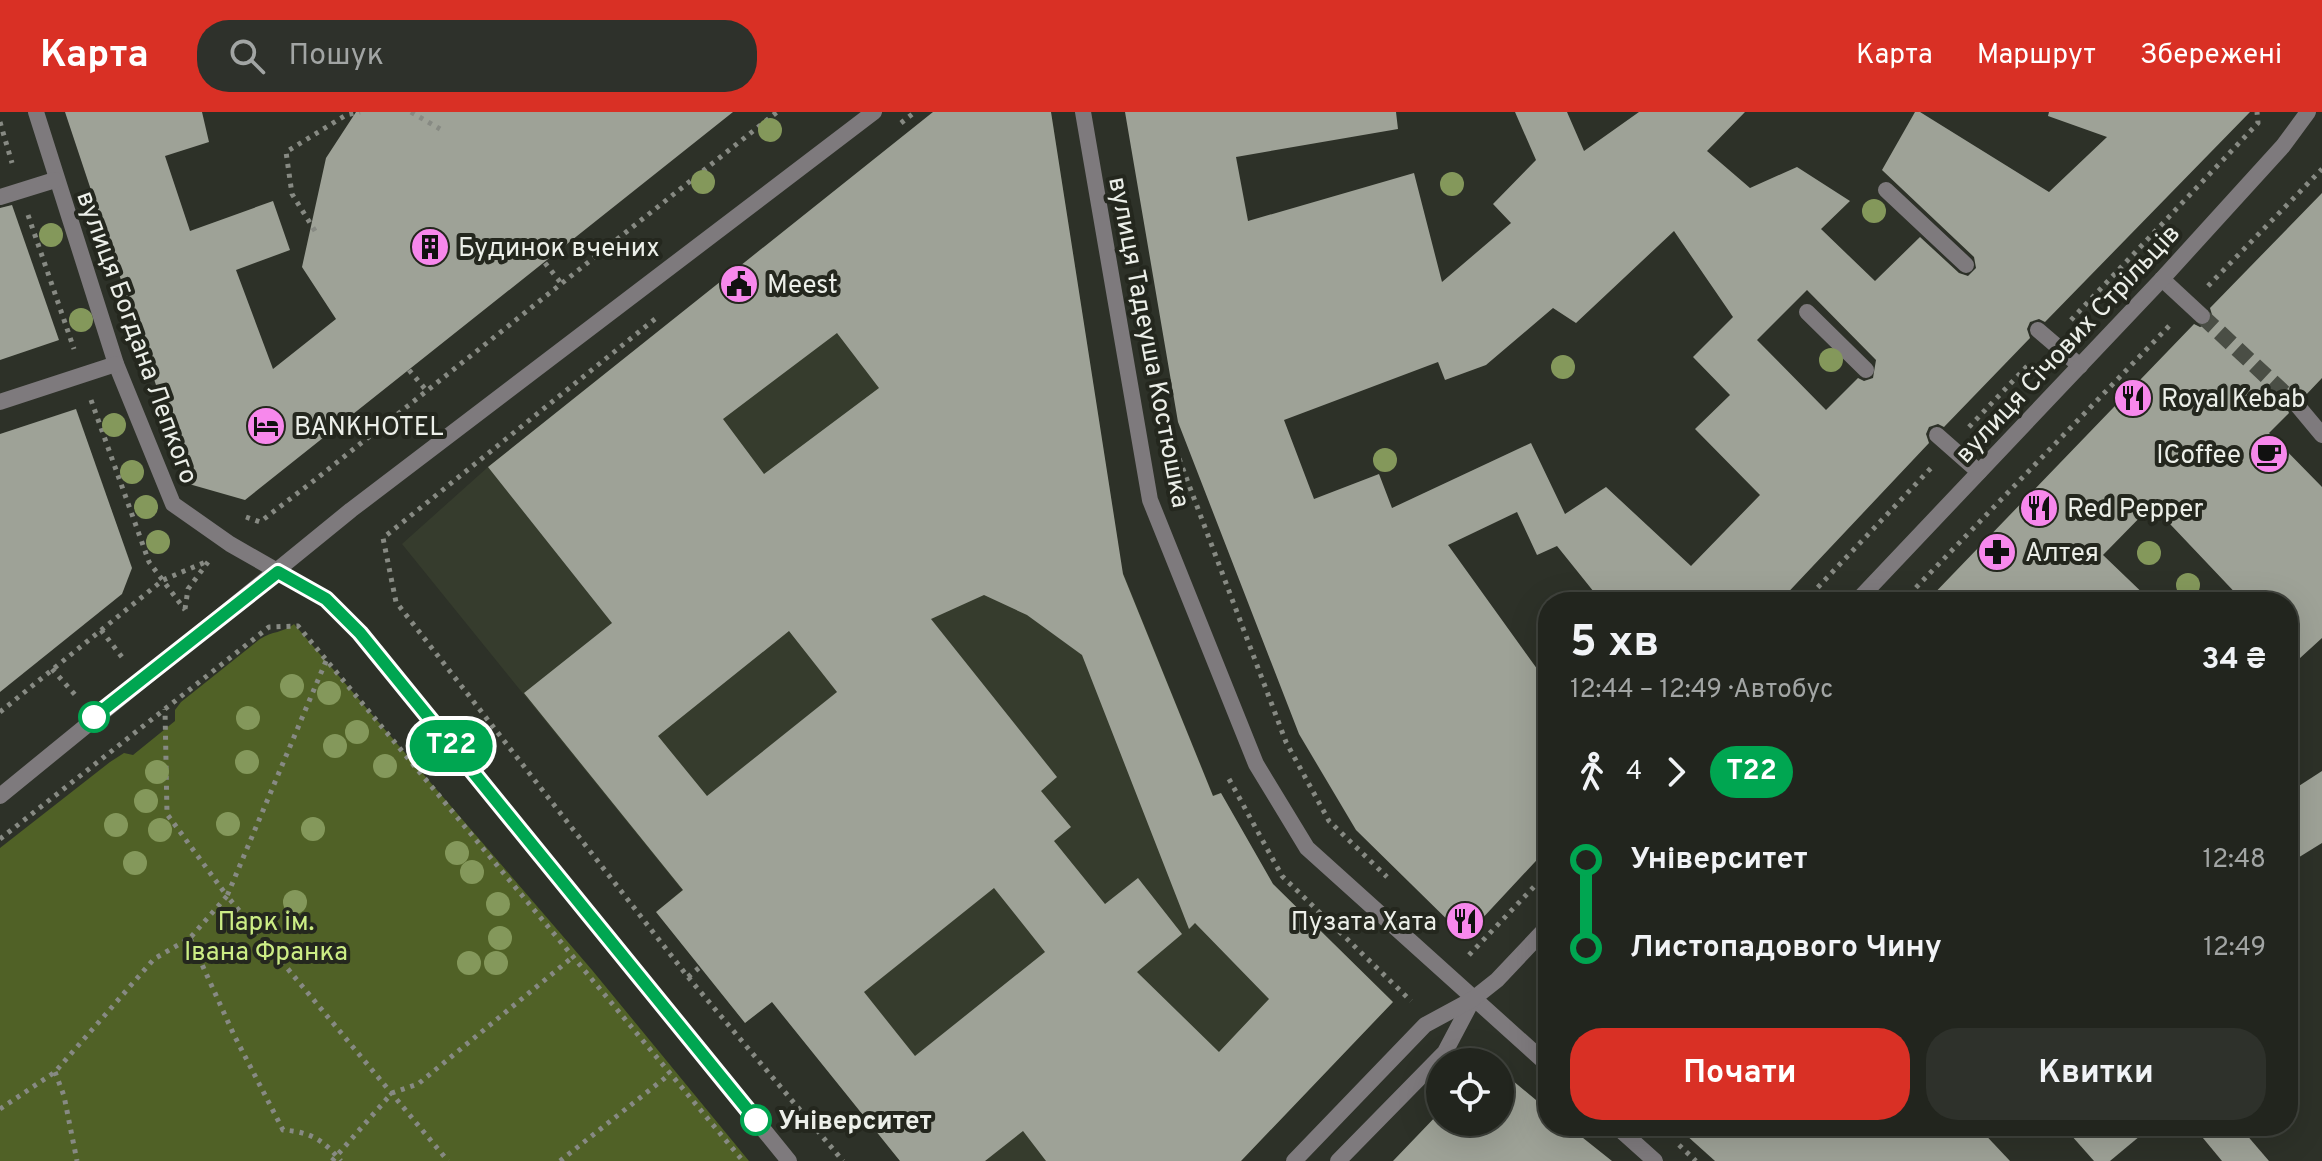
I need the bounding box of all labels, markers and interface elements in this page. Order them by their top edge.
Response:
search box [197,20,757,92]
text: Карта [40,32,149,81]
icon: search [225,34,269,78]
text: Пошук [289,38,384,75]
text: Карта [1856,38,1933,74]
text: Маршрут [1977,38,2096,74]
text: Збережені [2140,38,2282,74]
street label: вулиця Тадеуша Костюшка [1099,174,1196,511]
street label: вулиця Богдана Лепкого [67,187,204,489]
street label: вулиця Січових Стрільців [1949,218,2188,471]
building icon: Будинок вчених [409,226,451,268]
place label: Будинок вчених [458,233,660,266]
public building icon: Meest [718,263,760,305]
place label: Meest [767,270,838,303]
restaurant icon: Royal Kebab [2112,377,2154,419]
place label: Royal Kebab [2161,384,2306,417]
hotel icon: BANKHOTEL [245,405,287,447]
place label: BANKHOTEL [294,412,444,445]
cafe icon: ICoffee [2248,433,2290,475]
place label: ICoffee [2156,440,2241,473]
restaurant icon: Red Pepper [2018,487,2060,529]
place label: Red Pepper [2067,494,2204,527]
pharmacy icon: Алтея [1976,531,2018,573]
place label: Алтея [2025,538,2099,571]
text: 5 хв [1570,616,1659,672]
text: 34 ₴ [2202,642,2266,679]
text: 12:44 – 12:49 · Автобус [1570,674,1833,707]
unlabelled marker [79,702,109,732]
line badge: Т22 [405,720,497,772]
text: Т22 [426,728,476,764]
icon: walk [1570,750,1614,794]
icon: forward [1654,750,1698,794]
text: Т22 [1726,754,1777,790]
text: 4 [1626,756,1642,789]
text: Університет [1630,842,1808,879]
text: 12:48 [2203,844,2266,877]
restaurant icon: Пузата Хата [1444,900,1486,942]
park label: Парк ім. Івана Франка [184,907,348,970]
place label: Пузата Хата [1291,907,1437,940]
text: Листопадового Чину [1630,930,1942,967]
text: 12:49 [2203,932,2266,965]
button: Почати [1570,1028,1910,1120]
button: Квитки [1926,1028,2266,1120]
map controls [1426,1048,1514,1136]
button: locate [1426,1048,1514,1136]
marker: Університет [741,1105,771,1135]
place label: Університет [778,1106,932,1139]

